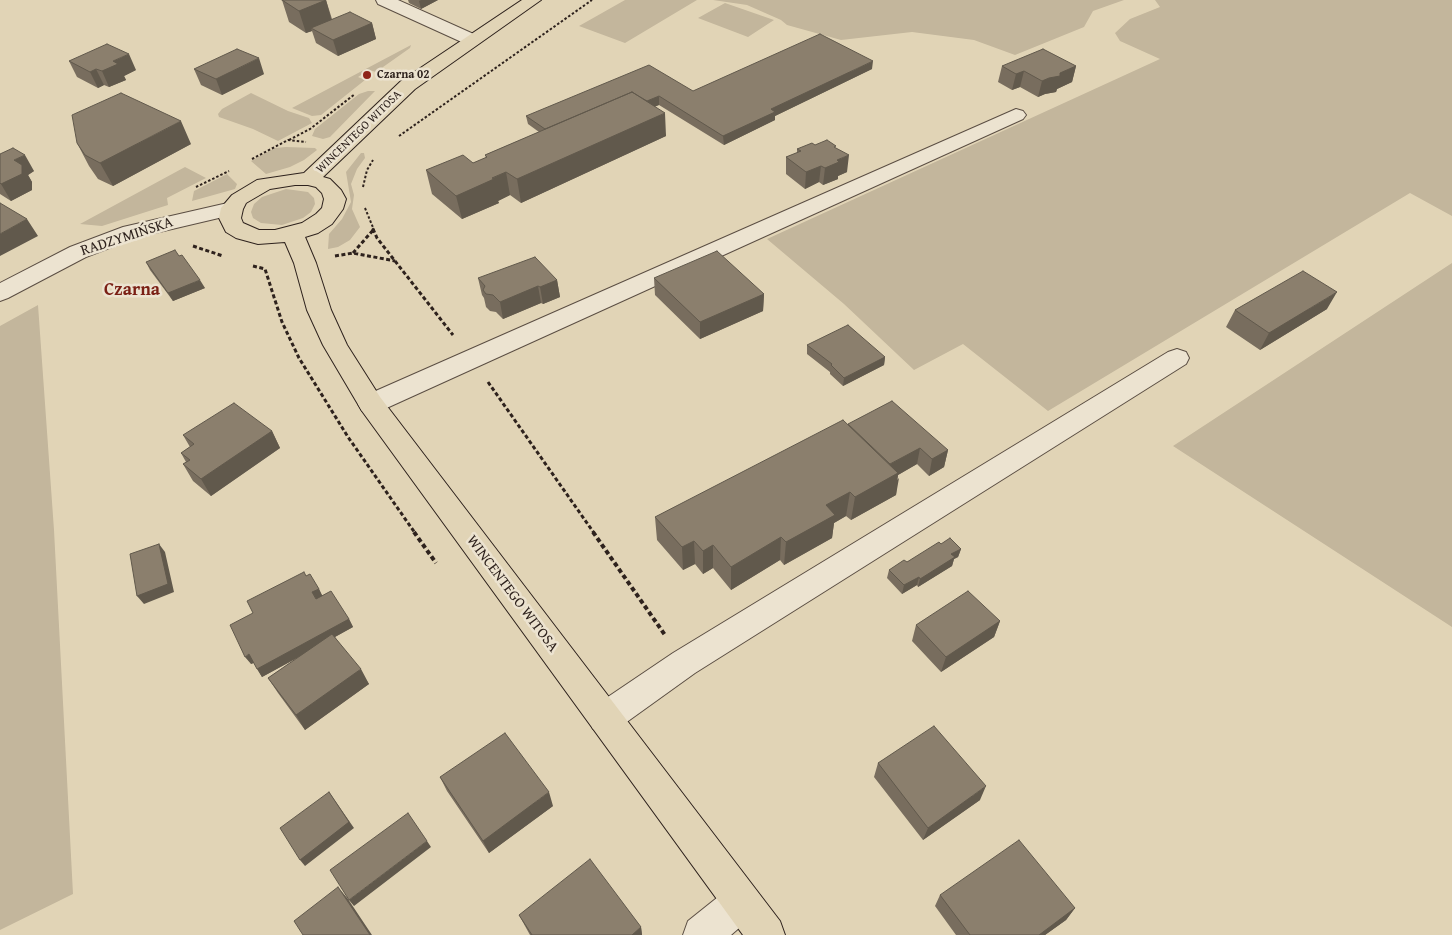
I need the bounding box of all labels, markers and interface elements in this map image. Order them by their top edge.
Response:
place label: Czarna 02 [377,68,429,82]
marker: Czarna 02 [361,69,373,81]
street label: WINCENTEGO WITOSA [313,88,405,176]
street label: RADZYMIŃSKA [79,214,175,260]
district label: Czarna [104,279,160,301]
street label: WINCENTEGO WITOSA [462,532,562,656]

